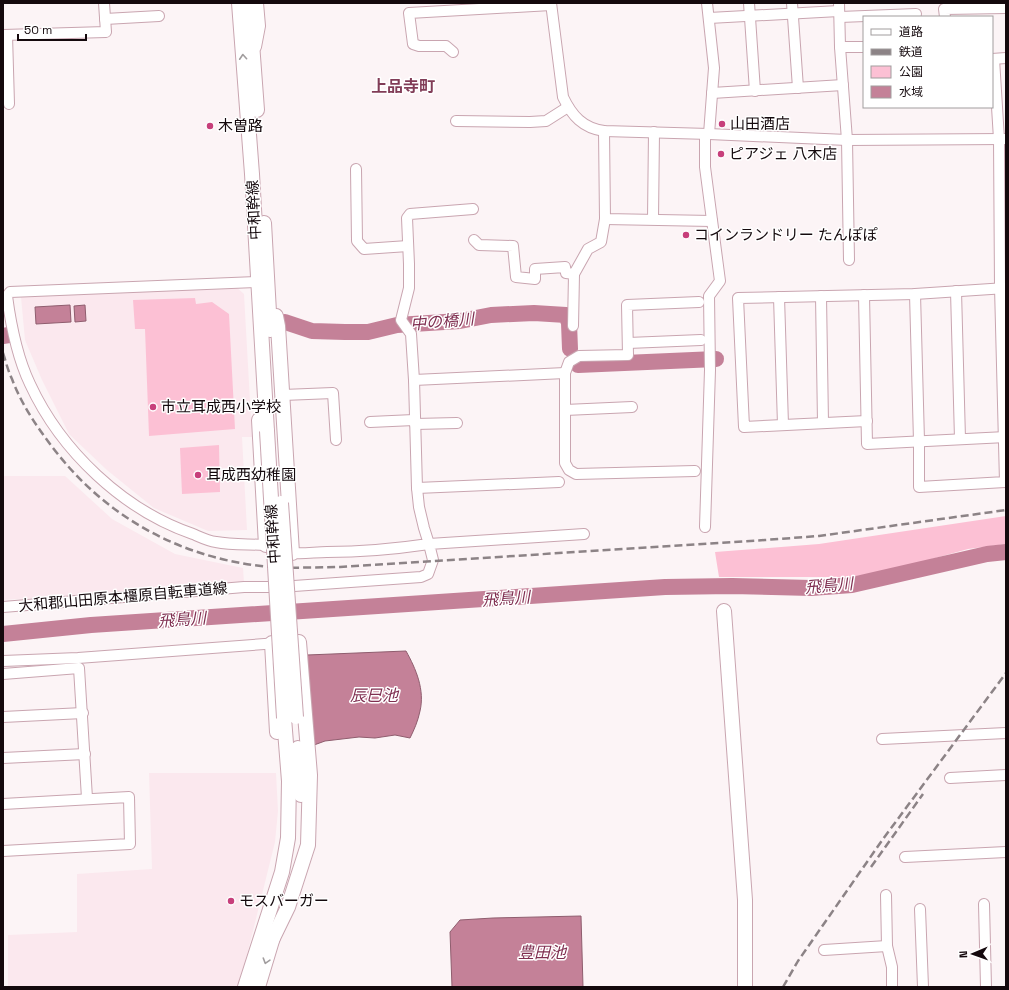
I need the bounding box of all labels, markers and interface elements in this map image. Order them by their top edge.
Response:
scale bar [18,16,86,42]
legend [863,16,993,108]
text: 50 m [24,22,52,38]
text: 道路 [899,24,923,40]
text: 鉄道 [899,44,923,60]
one-way arrow [239,54,248,60]
text: 公園 [899,64,923,80]
district label: 上品寺町 [371,76,435,97]
text: 水域 [899,84,923,100]
place label: 山田酒店 [730,114,790,133]
place label: 木曽路 [218,116,263,135]
marker: 山田酒店 [717,119,727,129]
marker: 木曽路 [205,121,215,131]
place label: ピアジェ 八木店 [729,144,837,163]
marker: ピアジェ 八木店 [716,149,726,159]
street label: 中和幹線 [242,180,265,240]
place label: コインランドリー たんぽぽ [694,225,878,244]
marker: コインランドリー たんぽぽ [681,230,691,240]
water label: 中の橋川 [409,308,477,335]
place label: 市立耳成西小学校 [161,397,281,416]
marker: 市立耳成西小学校 [148,402,158,412]
place label: 耳成西幼稚園 [206,465,296,484]
marker: 耳成西幼稚園 [193,470,203,480]
street label: 中和幹線 [261,503,284,565]
water label: 飛鳥川 [804,573,856,598]
street label: 大和郡山田原本橿原自転車道線 [18,578,228,615]
water label: 飛鳥川 [481,586,533,611]
water label: 飛鳥川 [157,607,209,632]
water label: 辰巳池 [350,685,400,706]
place label: モスバーガー [239,891,329,910]
marker: モスバーガー [226,896,236,906]
north arrow [953,934,993,974]
water label: 豊田池 [518,942,568,963]
text: N [956,950,970,958]
one-way arrow [262,958,271,965]

